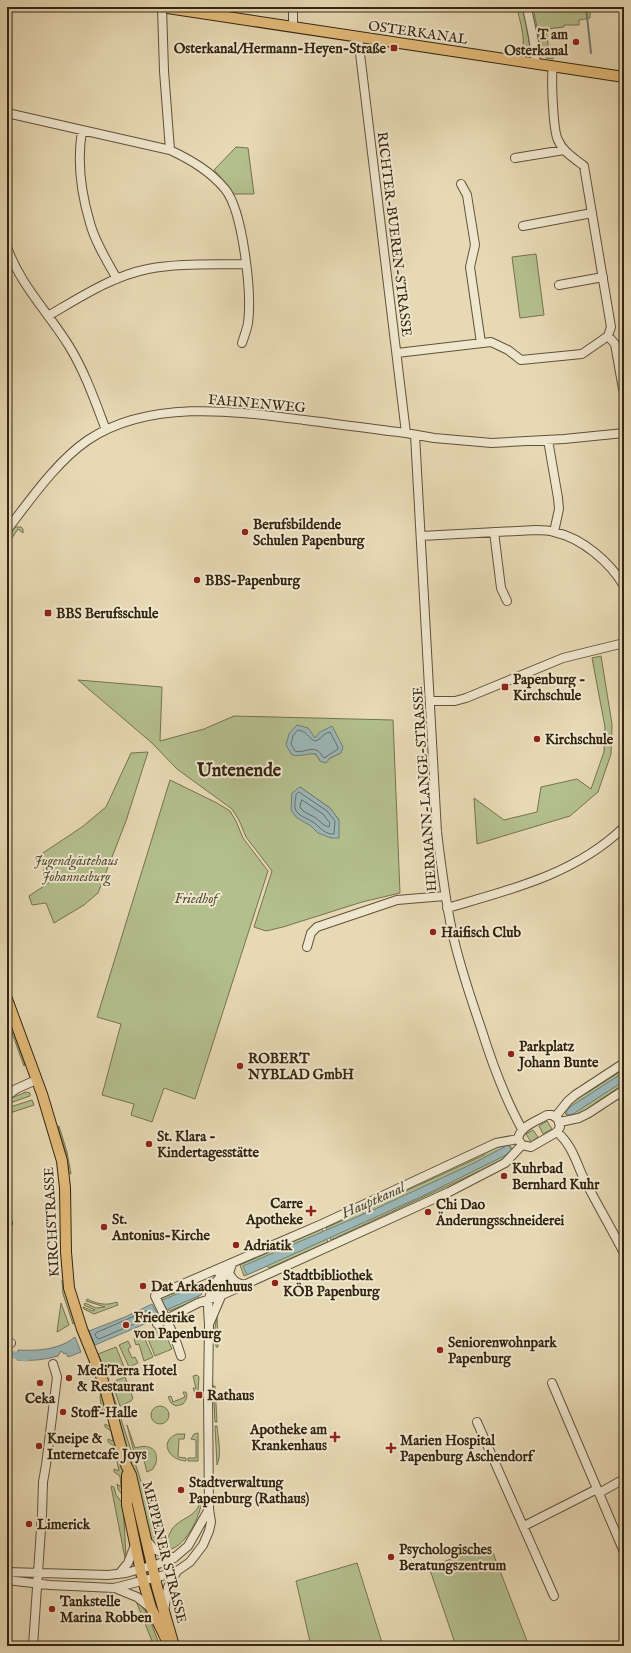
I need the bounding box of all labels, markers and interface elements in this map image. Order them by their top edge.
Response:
street label: OSTERKANAL [367,17,469,49]
place label: T am Osterkanal [504,26,569,60]
marker: T am Osterkanal [571,37,581,47]
place label: Osterkanal/Hermann-Heyen-Straße [174,40,387,58]
marker: Osterkanal/Hermann-Heyen-Straße [389,43,399,53]
street label: RICHTER-BUEREN-STRASSE [372,131,416,338]
street label: FAHNENWEG [207,391,307,417]
place label: Berufsbildende Schulen Papenburg [253,516,366,550]
marker: Berufsbildende Schulen Papenburg [240,527,250,537]
place label: BBS-Papenburg [205,572,301,590]
marker: BBS-Papenburg [192,575,202,585]
place label: BBS Berufsschule [56,605,159,623]
marker: BBS Berufsschule [43,608,53,618]
place label: Papenburg - Kirchschule [513,671,585,705]
marker: Papenburg - Kirchschule [500,682,510,692]
street label: HERMANN-LANGE-STRASSE [409,685,441,892]
place label: Kirchschule [545,731,614,749]
marker: Kirchschule [532,734,542,744]
district label: Untenende [196,760,282,783]
park label: Jugendgästehaus Johannesburg [34,852,119,887]
park label: Friedhof [174,890,221,908]
place label: Haifisch Club [441,924,521,942]
marker: Haifisch Club [428,927,438,937]
place label: Parkplatz Johann Bunte [517,1038,599,1072]
marker: Parkplatz Johann Bunte [506,1049,516,1059]
place label: ROBERT NYBLAD GmbH [247,1050,354,1084]
marker: ROBERT NYBLAD GmbH [235,1061,245,1071]
place label: St. Klara - Kindertagesstätte [157,1128,260,1162]
marker: St. Klara - Kindertagesstätte [144,1139,154,1149]
place label: Kuhrbad Bernhard Kuhr [512,1160,600,1194]
street label: KIRCHSTRASSE [40,1166,64,1277]
marker: Kuhrbad Bernhard Kuhr [499,1171,509,1181]
water label: Hauptkanal [338,1178,409,1223]
place label: Carre Apotheke [245,1195,304,1229]
place label: Chi Dao Änderungsschneiderei [435,1196,565,1230]
marker: Carre Apotheke [306,1206,316,1216]
marker: Chi Dao Änderungsschneiderei [423,1207,433,1217]
place label: St. Antonius-Kirche [111,1211,210,1245]
marker: St. Antonius-Kirche [99,1222,109,1232]
place label: Adriatik [243,1237,292,1255]
marker: Adriatik [231,1240,241,1250]
place label: Stadtbibliothek KÖB Papenburg [283,1267,381,1301]
place label: Dat Arkadenhuus [151,1278,252,1296]
marker: Stadtbibliothek KÖB Papenburg [270,1278,280,1288]
marker: Dat Arkadenhuus [138,1281,148,1291]
place label: Friederike von Papenburg [133,1309,222,1343]
marker: Friederike von Papenburg [121,1320,131,1330]
place label: Seniorenwohnpark Papenburg [448,1334,557,1368]
marker: Seniorenwohnpark Papenburg [435,1345,445,1355]
place label: MediTerra Hotel & Restaurant [77,1362,178,1396]
marker: MediTerra Hotel & Restaurant [64,1373,74,1383]
marker: Ceka [35,1378,45,1388]
place label: Rathaus [207,1387,254,1405]
place label: Ceka [25,1390,56,1408]
marker: Rathaus [194,1390,204,1400]
place label: Stoff-Halle [71,1404,138,1422]
marker: Stoff-Halle [58,1407,68,1417]
place label: Apotheke am Krankenhaus [249,1421,327,1455]
place label: Kneipe & Internetcafe Joys [47,1430,147,1464]
marker: Apotheke am Krankenhaus [330,1432,340,1442]
place label: Marien Hospital Papenburg Aschendorf [400,1432,536,1466]
marker: Kneipe & Internetcafe Joys [34,1441,44,1451]
marker: Marien Hospital Papenburg Aschendorf [385,1442,397,1454]
place label: Stadtverwaltung Papenburg (Rathaus) [189,1474,310,1508]
street label: MEPPENER STRASSE [138,1479,190,1625]
marker: Stadtverwaltung Papenburg (Rathaus) [176,1485,186,1495]
place label: Limerick [37,1516,91,1534]
marker: Limerick [24,1519,34,1529]
place label: Psychologisches Beratungszentrum [399,1541,506,1575]
marker: Psychologisches Beratungszentrum [386,1552,396,1562]
place label: Tankstelle Marina Robben [59,1593,152,1627]
marker: Tankstelle Marina Robben [47,1604,57,1614]

